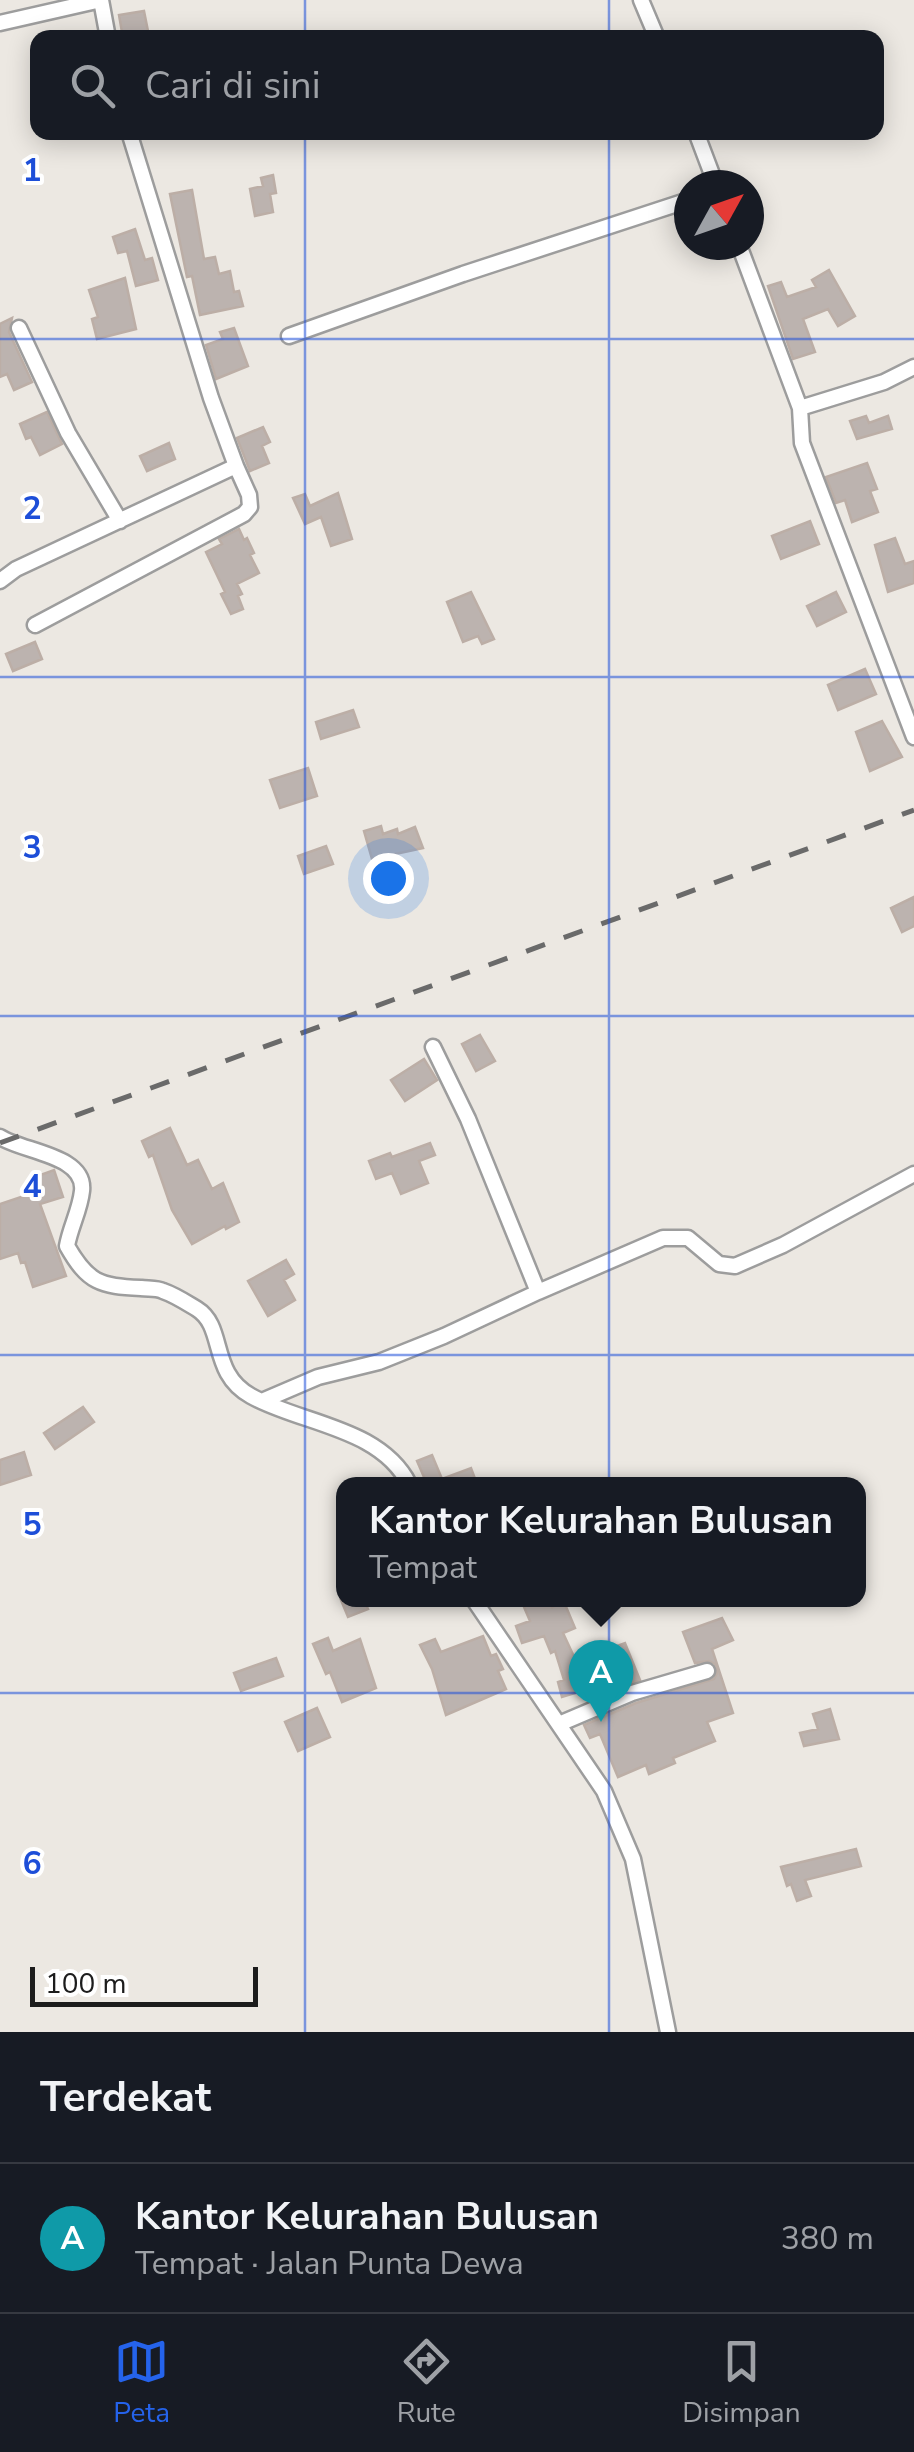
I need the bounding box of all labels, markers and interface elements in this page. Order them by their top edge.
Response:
search box [30,30,884,140]
icon: search [65,58,120,113]
text: Cari di sini [145,60,321,111]
text: 1 [22,149,42,192]
north arrow [674,170,764,260]
text: 2 [22,487,42,530]
text: 3 [22,826,42,869]
your location [363,853,414,904]
text: 4 [22,1165,42,1208]
popup [336,1477,866,1607]
text: Kantor Kelurahan Bulusan [369,1495,833,1546]
text: 5 [22,1503,42,1546]
text: Tempat [369,1546,477,1589]
pin: A [568,1640,634,1722]
text: 6 [22,1842,42,1885]
scale bar [30,1962,258,2006]
text: 100 m [45,1965,127,2003]
text: Terdekat [40,2069,211,2126]
text: Kantor Kelurahan Bulusan [135,2191,599,2242]
text: A [61,2217,84,2260]
text: 380 m [781,2217,874,2260]
text: Tempat · Jalan Punta Dewa [135,2242,524,2285]
tab: Peta [113,2334,170,2432]
tab: Rute [397,2334,456,2432]
tab: Disimpan [682,2334,801,2432]

